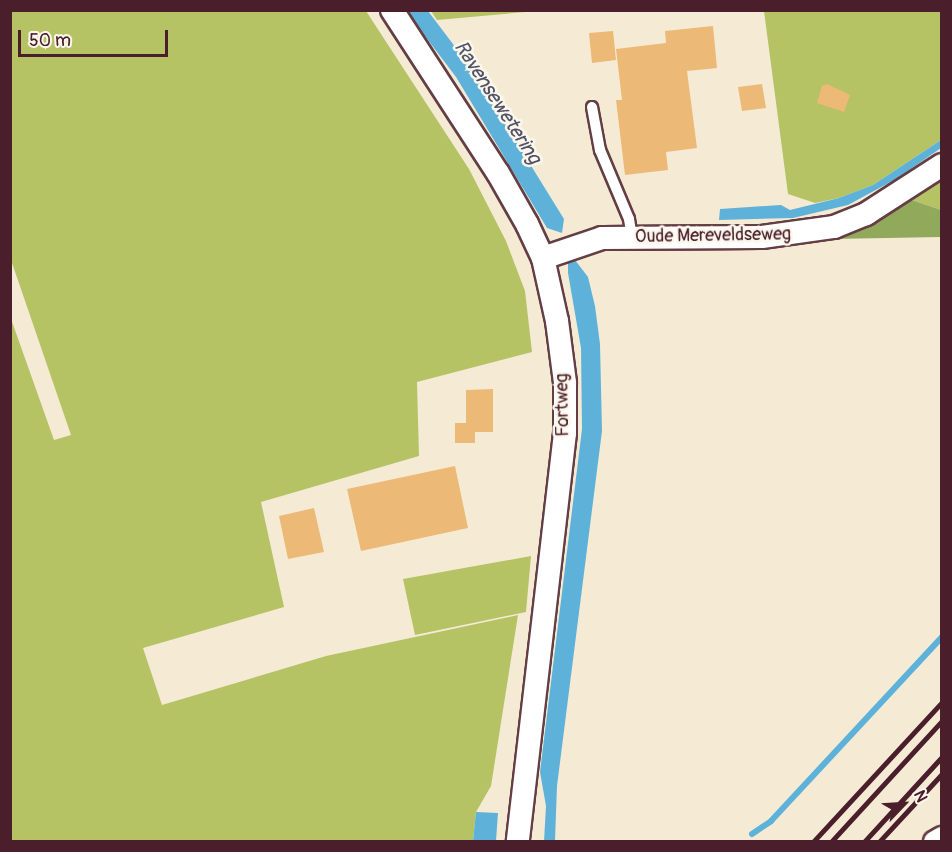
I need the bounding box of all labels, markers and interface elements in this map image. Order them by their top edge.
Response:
scale bar [21,18,171,56]
text: 50 m [29,29,71,52]
water label: Ravensewetering [449,36,547,168]
street label: Oude Mereveldseweg [635,224,791,248]
street label: Fortweg [552,373,574,437]
north arrow [874,774,934,834]
text: N [909,787,932,806]

